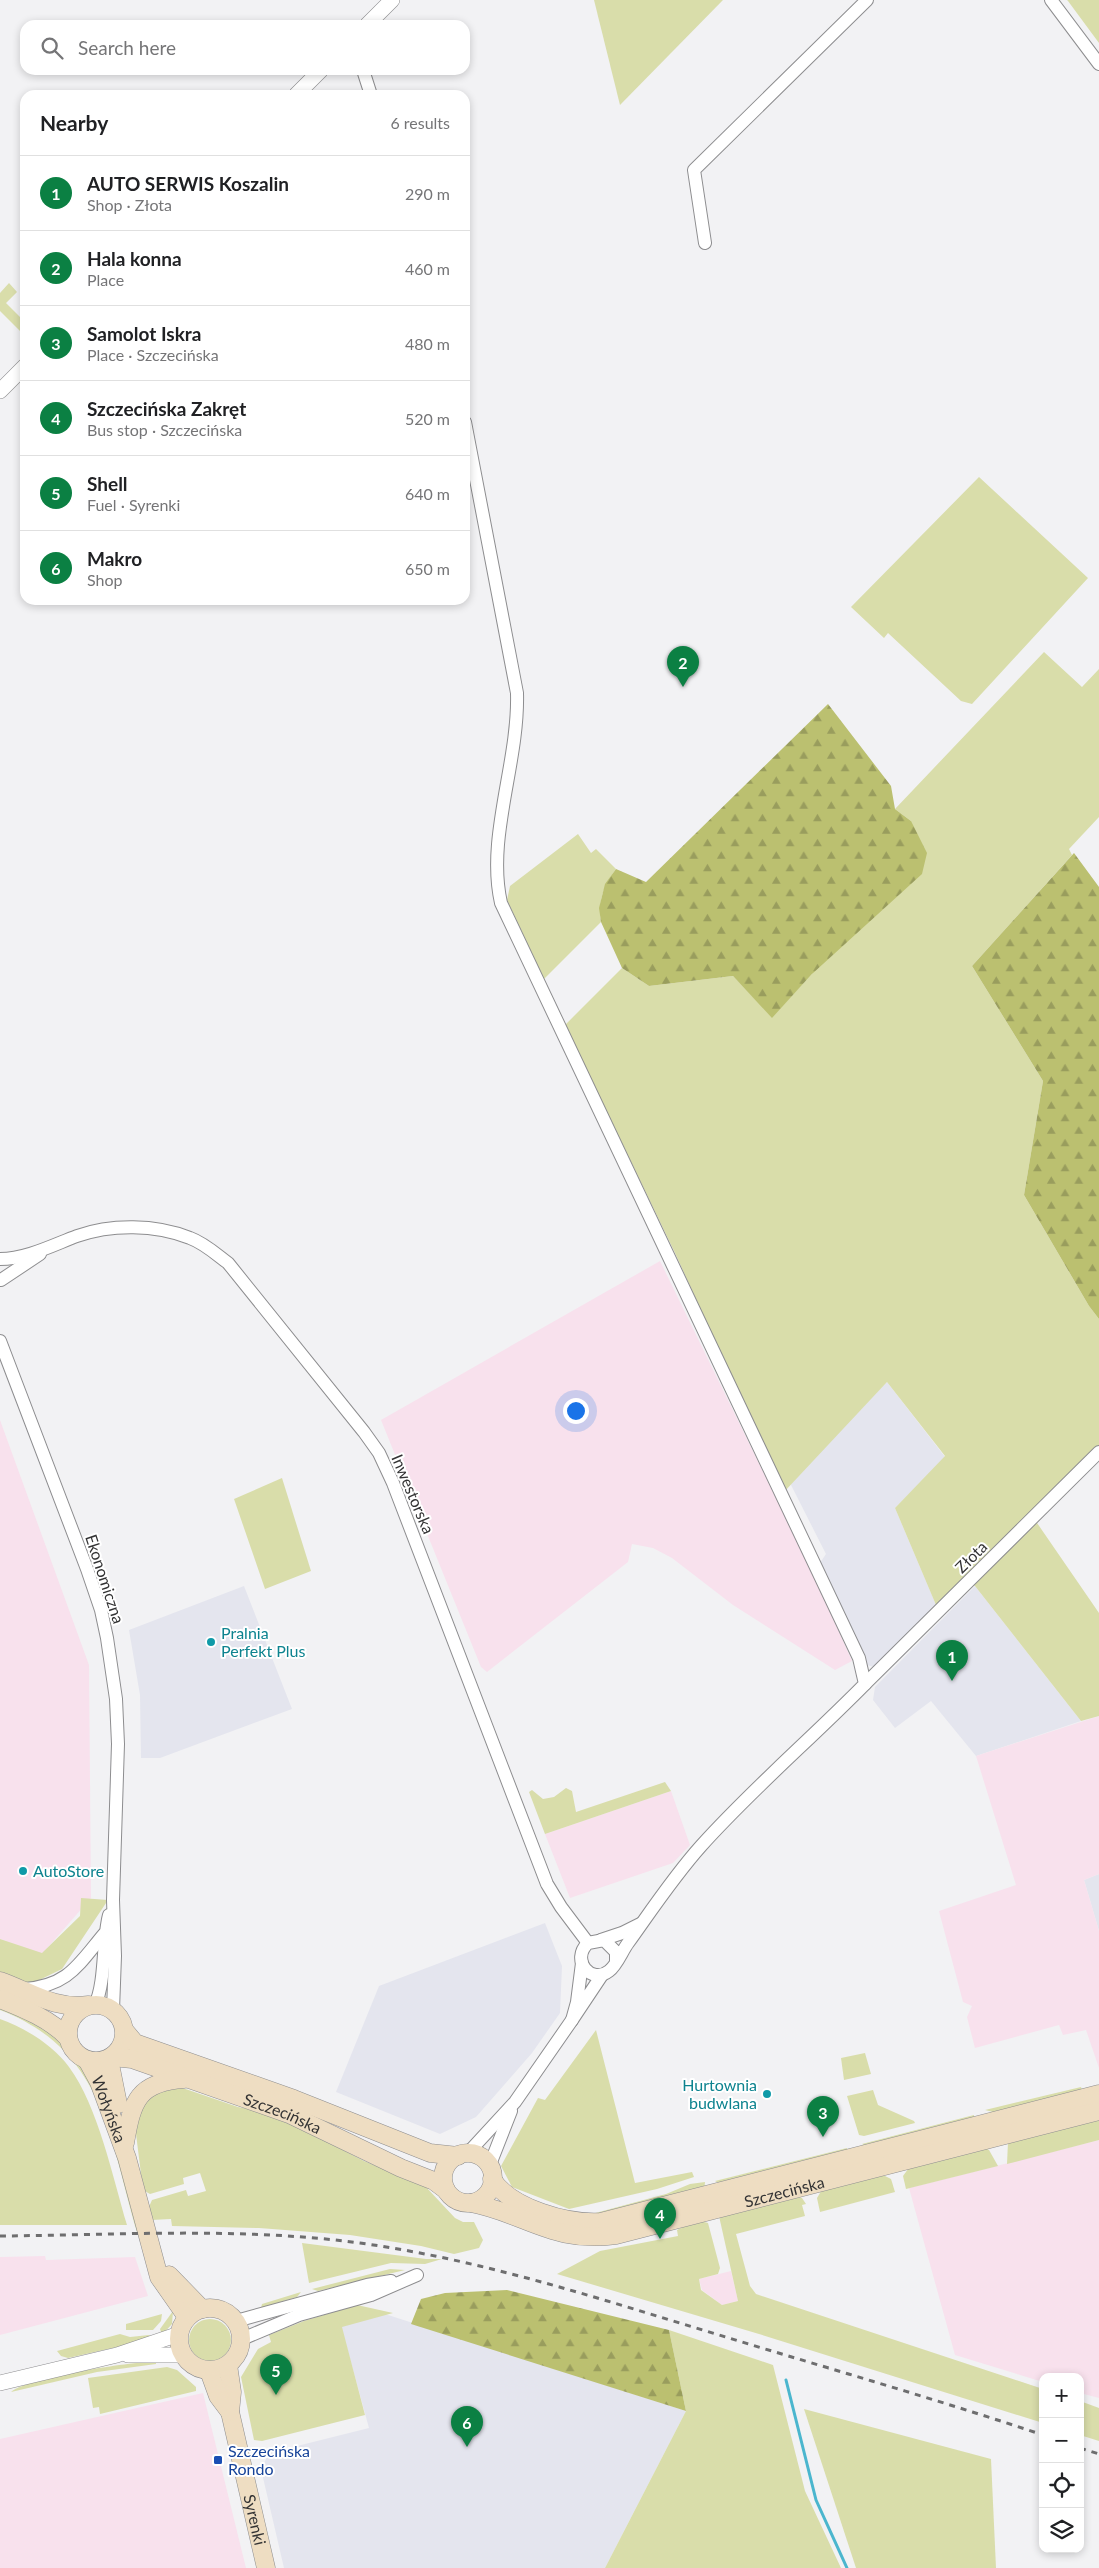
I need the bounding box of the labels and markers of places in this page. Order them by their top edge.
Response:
pin: 2 [667,646,699,687]
place label: Pralnia Perfekt Plus [221,1623,305,1660]
marker: Pralnia Perfekt Plus [205,1636,217,1648]
pin: 1 [936,1640,968,1681]
place label: AutoStore [33,1861,104,1880]
marker: AutoStore [17,1865,29,1877]
place label: Hurtownia budwlana [682,2075,757,2112]
marker: Hurtownia budwlana [761,2088,773,2100]
pin: 3 [807,2096,839,2137]
pin: 4 [644,2198,676,2239]
pin: 5 [260,2354,292,2395]
pin: 6 [451,2406,483,2447]
place label: Szczecińska Rondo [228,2441,310,2478]
marker: Szczecińska Rondo [212,2454,224,2466]

